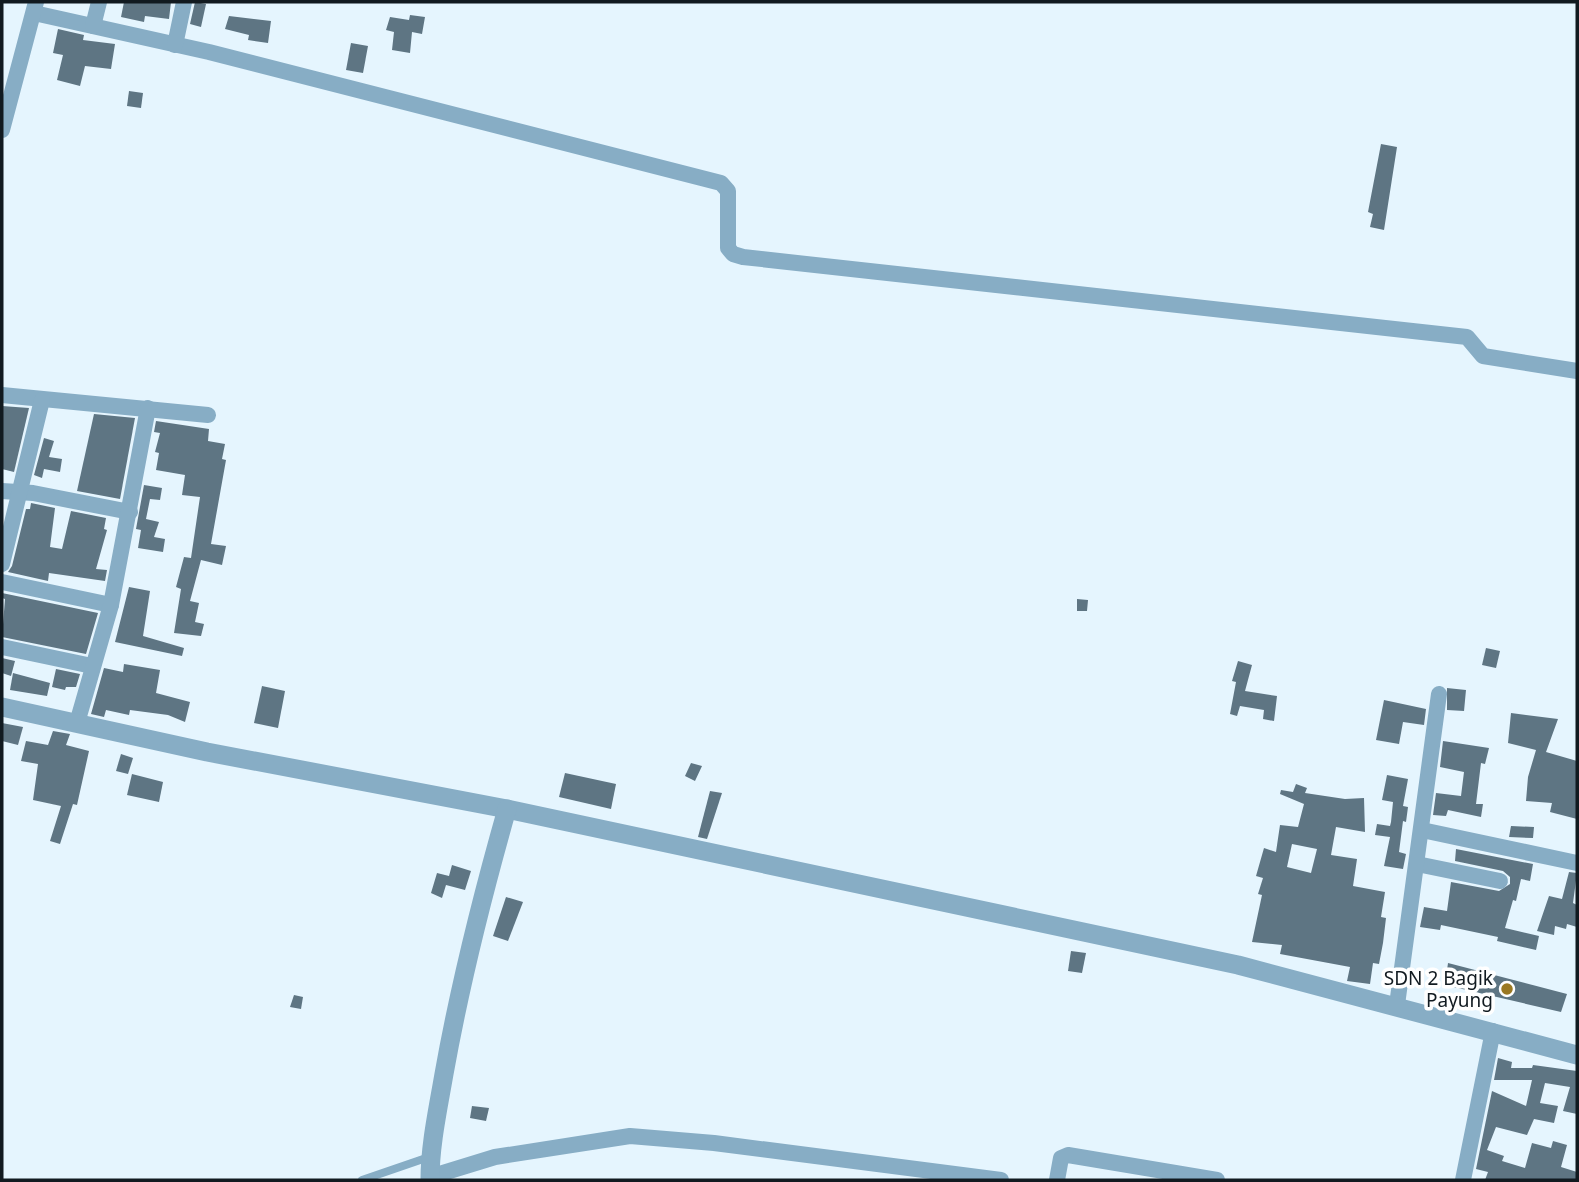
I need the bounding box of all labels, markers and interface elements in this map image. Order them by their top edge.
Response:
place label: SDN 2 Bagik Payung [1384,965,1493,1013]
marker: SDN 2 Bagik Payung [1499,981,1515,997]

